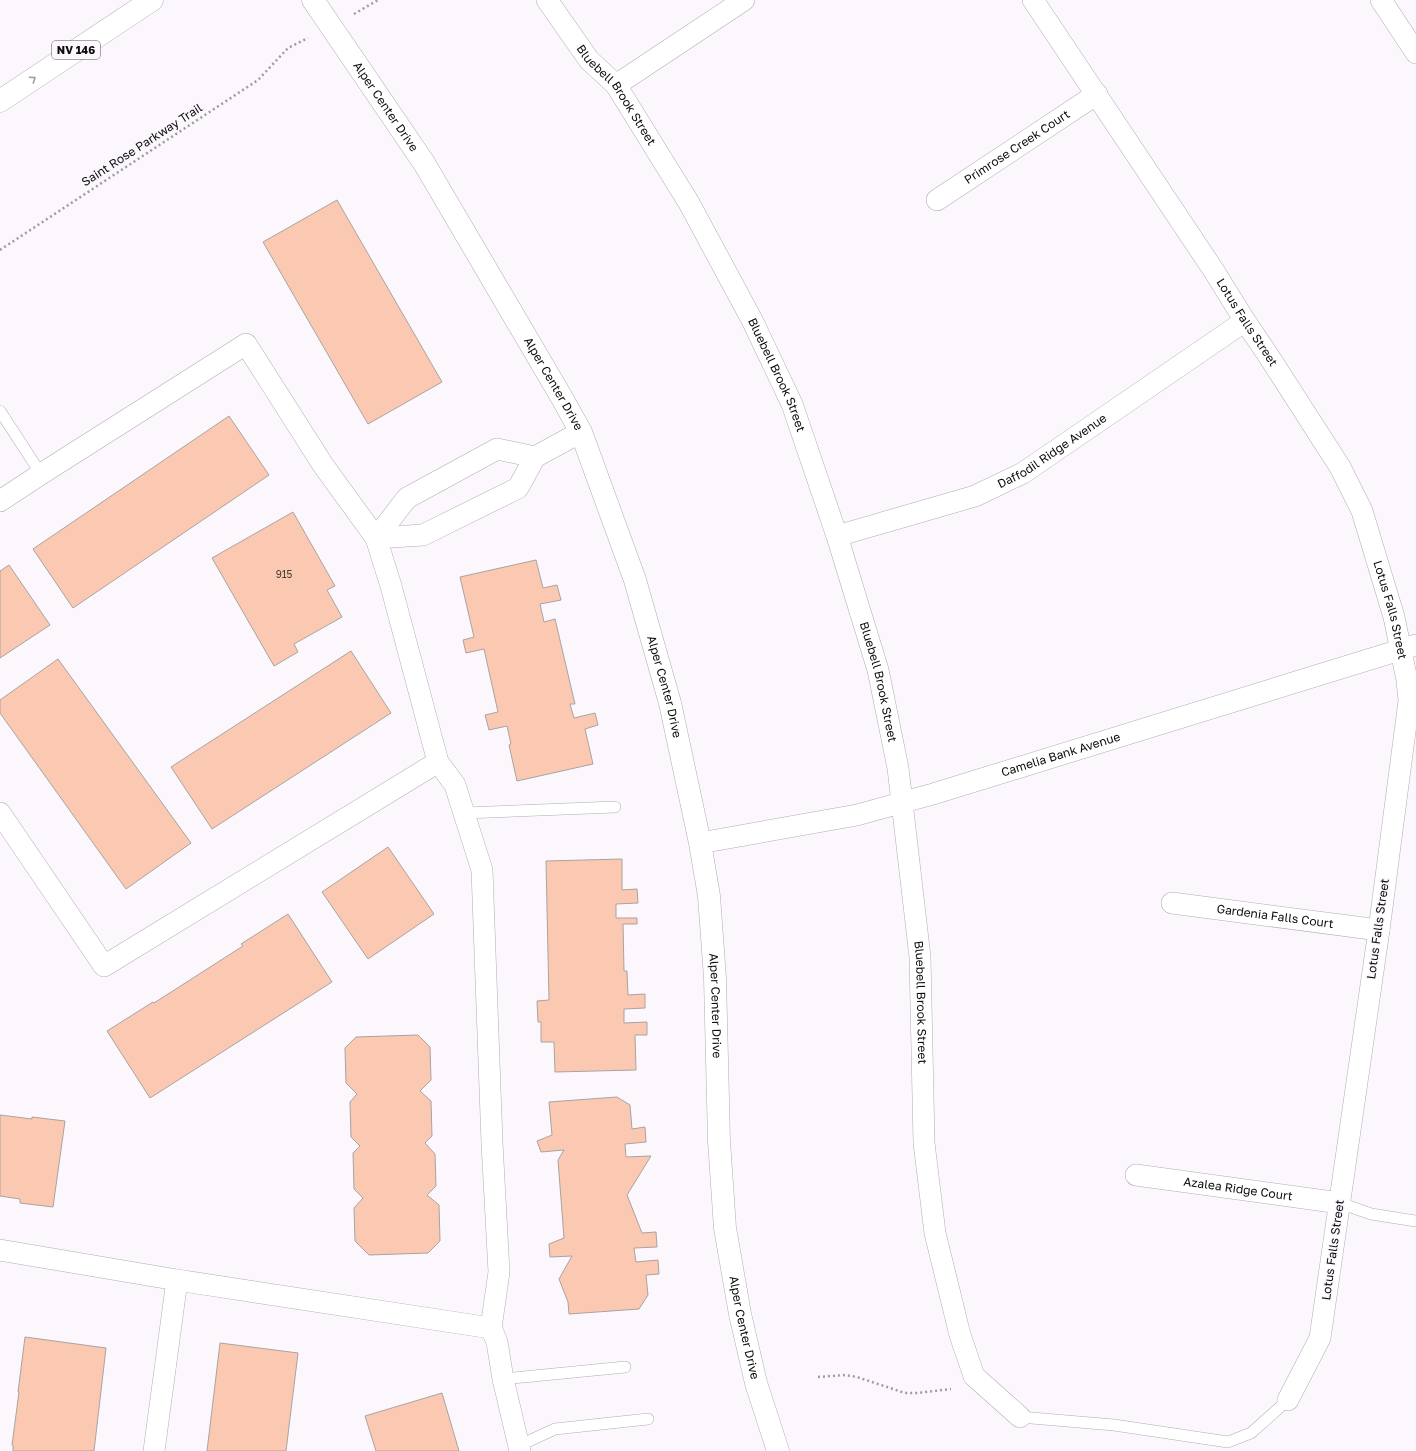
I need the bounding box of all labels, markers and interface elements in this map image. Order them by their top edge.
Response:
road number: NV 146 [52,41,100,59]
street label: Bluebell Brook Street [574,41,660,148]
street label: Alper Center Drive [350,59,422,154]
one-way arrow [28,77,35,84]
street label: Saint Rose Parkway Trail [79,100,205,189]
street label: Primrose Creek Court [961,106,1072,187]
street label: Lotus Falls Street [1213,275,1281,369]
street label: Bluebell Brook Street [745,315,809,434]
street label: Alper Center Drive [521,334,587,433]
street label: Daffodil Ridge Avenue [995,410,1109,491]
street label: Lotus Falls Street [1370,558,1411,661]
house number: 915 [276,568,293,580]
street label: Bluebell Brook Street [857,620,901,744]
street label: Alper Center Drive [644,634,685,739]
street label: Camelia Bank Avenue [999,729,1122,780]
street label: Lotus Falls Street [1363,877,1392,980]
street label: Gardenia Falls Court [1216,901,1335,931]
street label: Bluebell Brook Street [911,940,930,1065]
street label: Alper Center Drive [706,953,725,1059]
street label: Azalea Ridge Court [1183,1174,1294,1203]
street label: Lotus Falls Street [1318,1198,1347,1301]
street label: Alper Center Drive [726,1275,763,1381]

